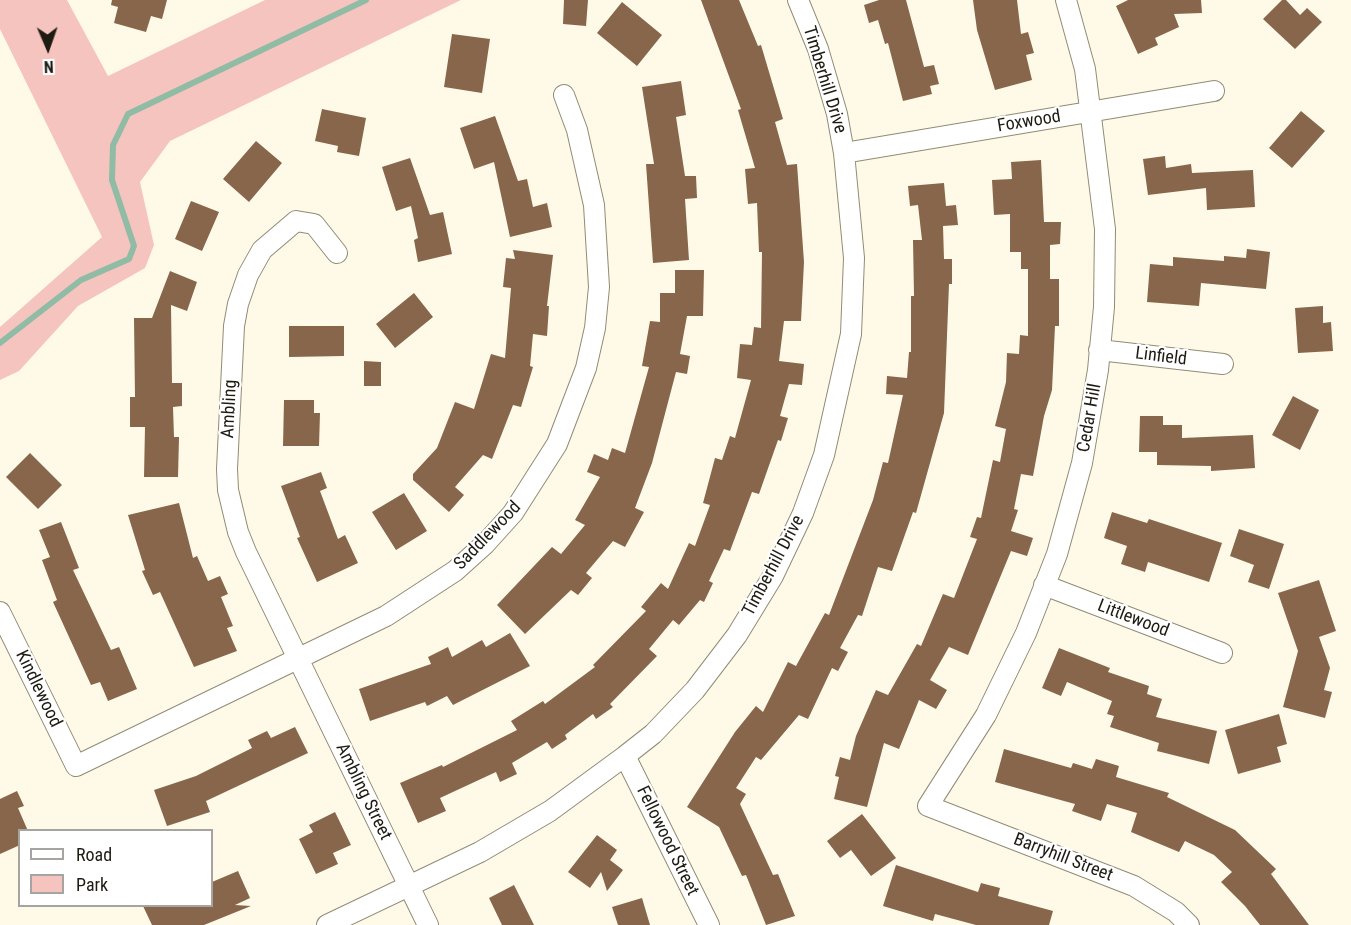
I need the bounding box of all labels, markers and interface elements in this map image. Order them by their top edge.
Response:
north arrow [18,18,78,78]
street label: Timberhill Drive [797,24,851,136]
text: N [43,57,54,76]
street label: Foxwood [996,106,1062,138]
street label: Linfield [1134,343,1188,371]
street label: Ambling [218,379,242,439]
street label: Cedar Hill [1073,382,1107,454]
street label: Saddlewood [450,497,526,575]
street label: Timberhill Drive [738,512,810,620]
street label: Littlewood [1094,596,1172,642]
street label: Kindlewood [10,647,66,731]
street label: Ambling Street [330,740,396,844]
street label: Fellowood Street [631,783,703,899]
legend [18,829,213,907]
street label: Barryhill Street [1010,829,1116,887]
text: Road [76,844,112,865]
text: Park [76,874,108,895]

